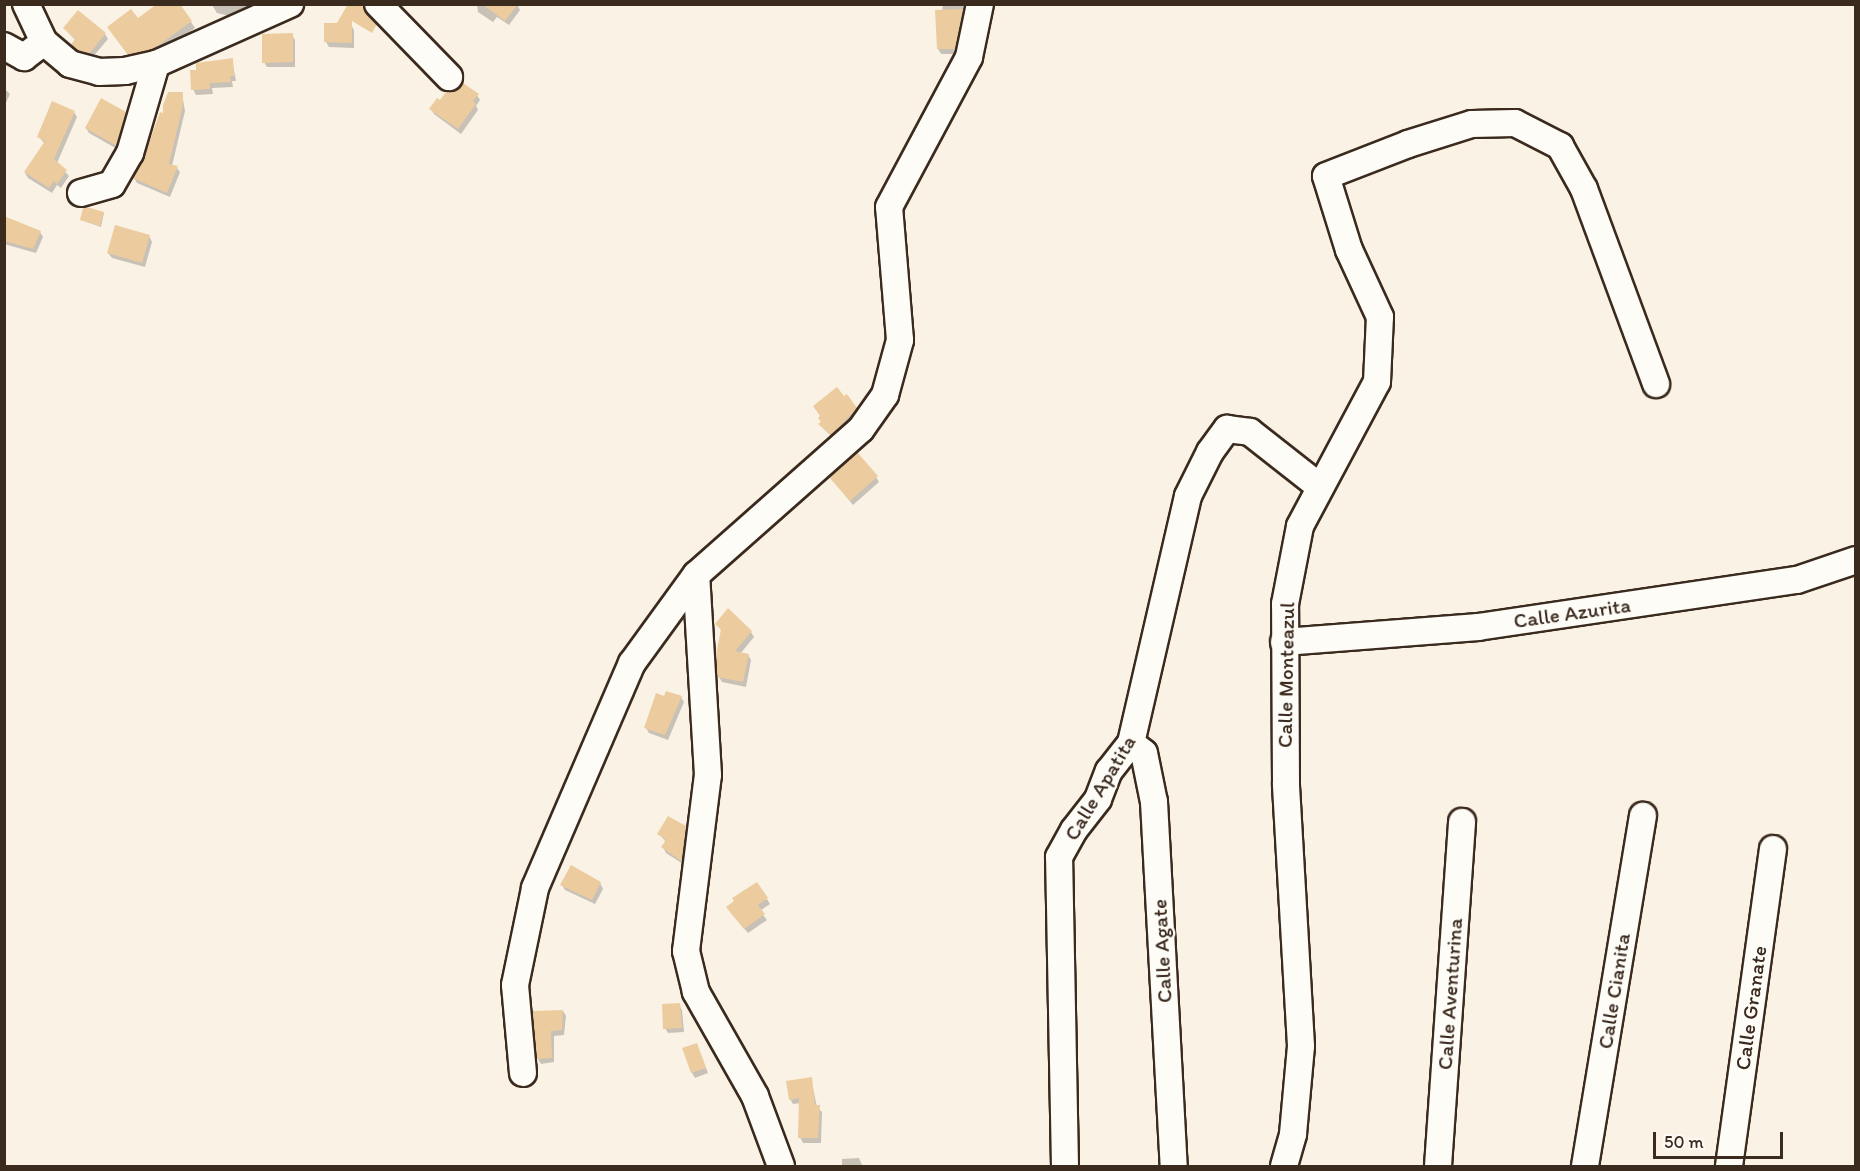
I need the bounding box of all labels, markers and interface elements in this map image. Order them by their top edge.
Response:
street label: Calle Azurita [1512,592,1632,634]
street label: Calle Monteazul [1272,602,1300,748]
street label: Calle Apatita [1059,731,1141,845]
street label: Calle Agate [1147,898,1177,1004]
street label: Calle Aventurina [1432,918,1468,1070]
street label: Calle Cianita [1592,932,1636,1050]
street label: Calle Granate [1730,945,1772,1071]
scale bar [1656,1120,1786,1158]
text: 50 m [1664,1131,1704,1153]

